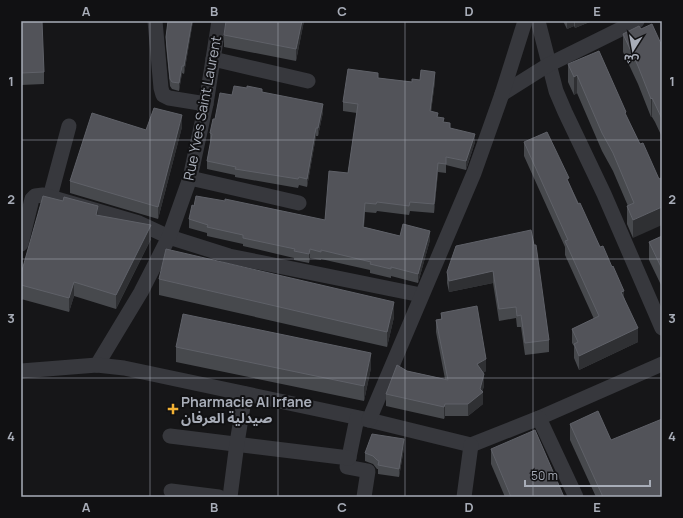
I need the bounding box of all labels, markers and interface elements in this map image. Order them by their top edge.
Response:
text: A [82,2,91,20]
text: B [210,2,218,20]
text: C [337,2,347,20]
text: D [464,2,474,20]
text: E [593,2,601,20]
north arrow [613,30,653,70]
street label: Rue Yves Saint Laurent [179,34,225,182]
text: ش [622,52,640,69]
text: 1 [8,72,14,90]
text: 1 [669,72,675,90]
text: 2 [7,190,15,208]
text: 2 [668,190,676,208]
text: 3 [7,309,15,327]
text: 3 [668,309,676,327]
place label: Pharmacie Al Irfane صيدلية العرفان [181,392,312,427]
marker: Pharmacie Al Irfane صيدلية العرفان [168,404,178,414]
text: 4 [7,427,15,445]
text: 4 [668,427,676,445]
scale bar [525,462,650,488]
text: 50 m [531,467,558,484]
text: A [82,498,91,516]
text: B [210,498,218,516]
text: C [337,498,347,516]
text: D [464,498,474,516]
text: E [593,498,601,516]

